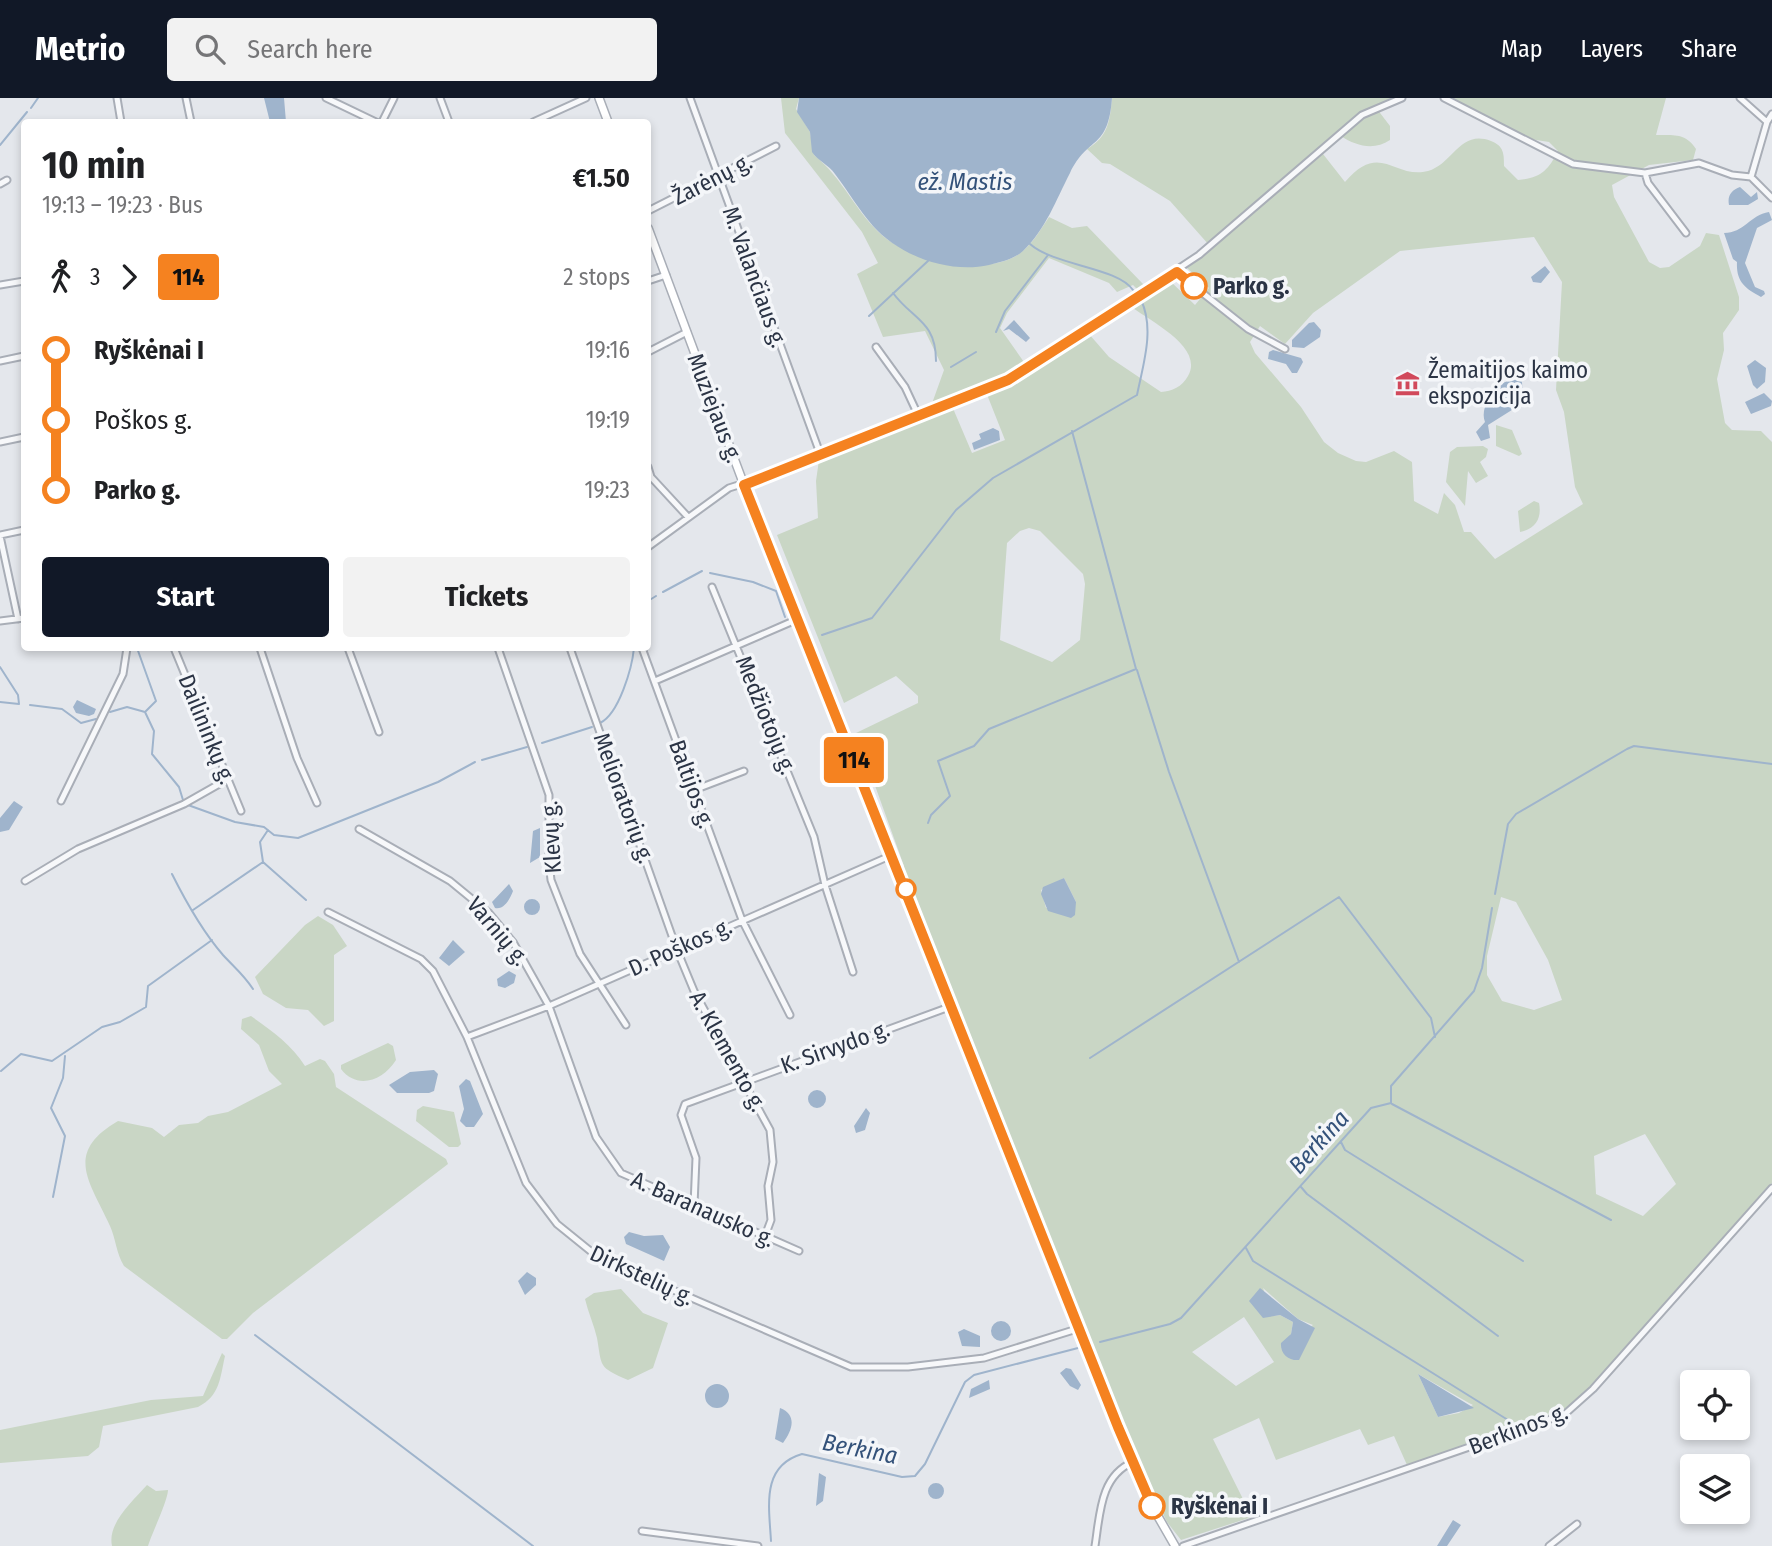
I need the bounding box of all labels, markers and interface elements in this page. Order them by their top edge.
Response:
search box [167,18,657,81]
text: Metrio [35,29,125,69]
icon: search [191,30,229,68]
text: Search here [247,34,373,65]
text: Map [1501,35,1543,63]
text: Layers [1581,35,1643,63]
text: Share [1681,35,1737,63]
text: 10 min [42,142,145,188]
street label: Žarėnų g. [667,147,757,211]
text: €1.50 [573,163,630,194]
water label: ež. Mastis [917,168,1013,196]
text: 19:13 – 19:23 · Bus [42,191,203,219]
street label: M. Valančiaus g. [717,203,793,351]
icon: walk [42,258,80,296]
icon: forward [110,258,148,296]
text: 3 [90,263,100,291]
text: 114 [172,263,205,291]
text: 2 stops [563,263,630,291]
place label: Parko g. [1213,272,1289,300]
marker: Parko g. [1181,273,1207,299]
text: Ryškėnai I [94,335,204,366]
text: 19:16 [586,336,630,364]
street label: Muziejaus g. [681,349,749,467]
place label: Žemaitijos kaimo ekspozicija [1428,356,1588,410]
museum icon: Žemaitijos kaimo ekspozicija [1394,369,1422,397]
text: Poškos g. [94,405,192,436]
text: 19:19 [586,406,630,434]
text: Parko g. [94,475,180,506]
text: 19:23 [585,476,630,504]
button: Start [42,557,329,637]
button: Tickets [343,557,630,637]
street label: Medžiotojų g. [730,652,802,778]
street label: Dailininkų g. [172,670,242,788]
street label: Melioratorių g. [588,729,660,867]
street label: Baltijos g. [663,736,721,832]
line badge: 114 [814,737,894,783]
text: 114 [838,746,870,774]
street label: Klevų g. [535,800,567,874]
unlabelled marker [896,879,916,899]
street label: Varnių g. [461,891,535,971]
street label: D. Poškos g. [624,912,736,982]
street label: A. Klemento g. [683,986,773,1116]
street label: K. Sirvydo g. [777,1014,893,1080]
water label: Berkina [1283,1104,1355,1180]
street label: A. Baranausko g. [627,1165,779,1253]
street label: Dirkstelių g. [586,1239,698,1311]
map controls [1680,1370,1750,1524]
button: locate [1680,1370,1750,1440]
street label: Berkinos g. [1465,1397,1571,1461]
water label: Berkina [820,1428,900,1470]
button: layers [1680,1454,1750,1524]
place label: Ryškėnai I [1171,1492,1268,1520]
marker: Ryškėnai I [1139,1493,1165,1519]

